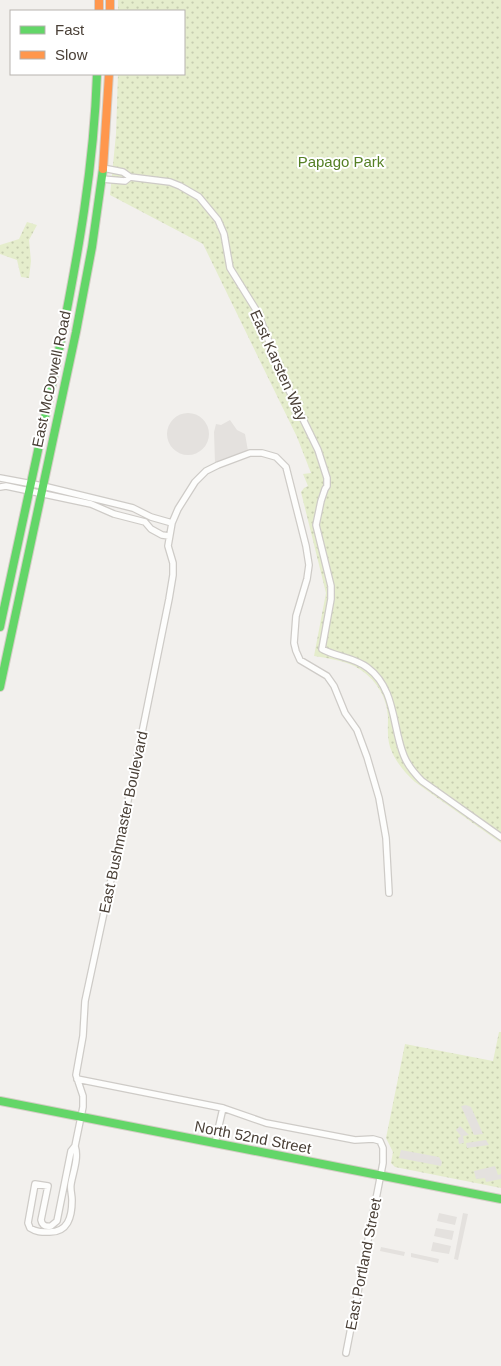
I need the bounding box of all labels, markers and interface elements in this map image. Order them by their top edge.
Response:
legend [10,10,185,75]
text: Fast [55,21,85,38]
text: Slow [55,46,88,63]
park label: Papago Park [298,153,385,170]
street label: East Karsten Way [247,307,311,423]
street label: East McDowell Road [28,309,74,449]
street label: East Bushmaster Boulevard [95,729,151,915]
street label: North 52nd Street [193,1117,314,1157]
street label: East Portland Street [342,1196,384,1332]

